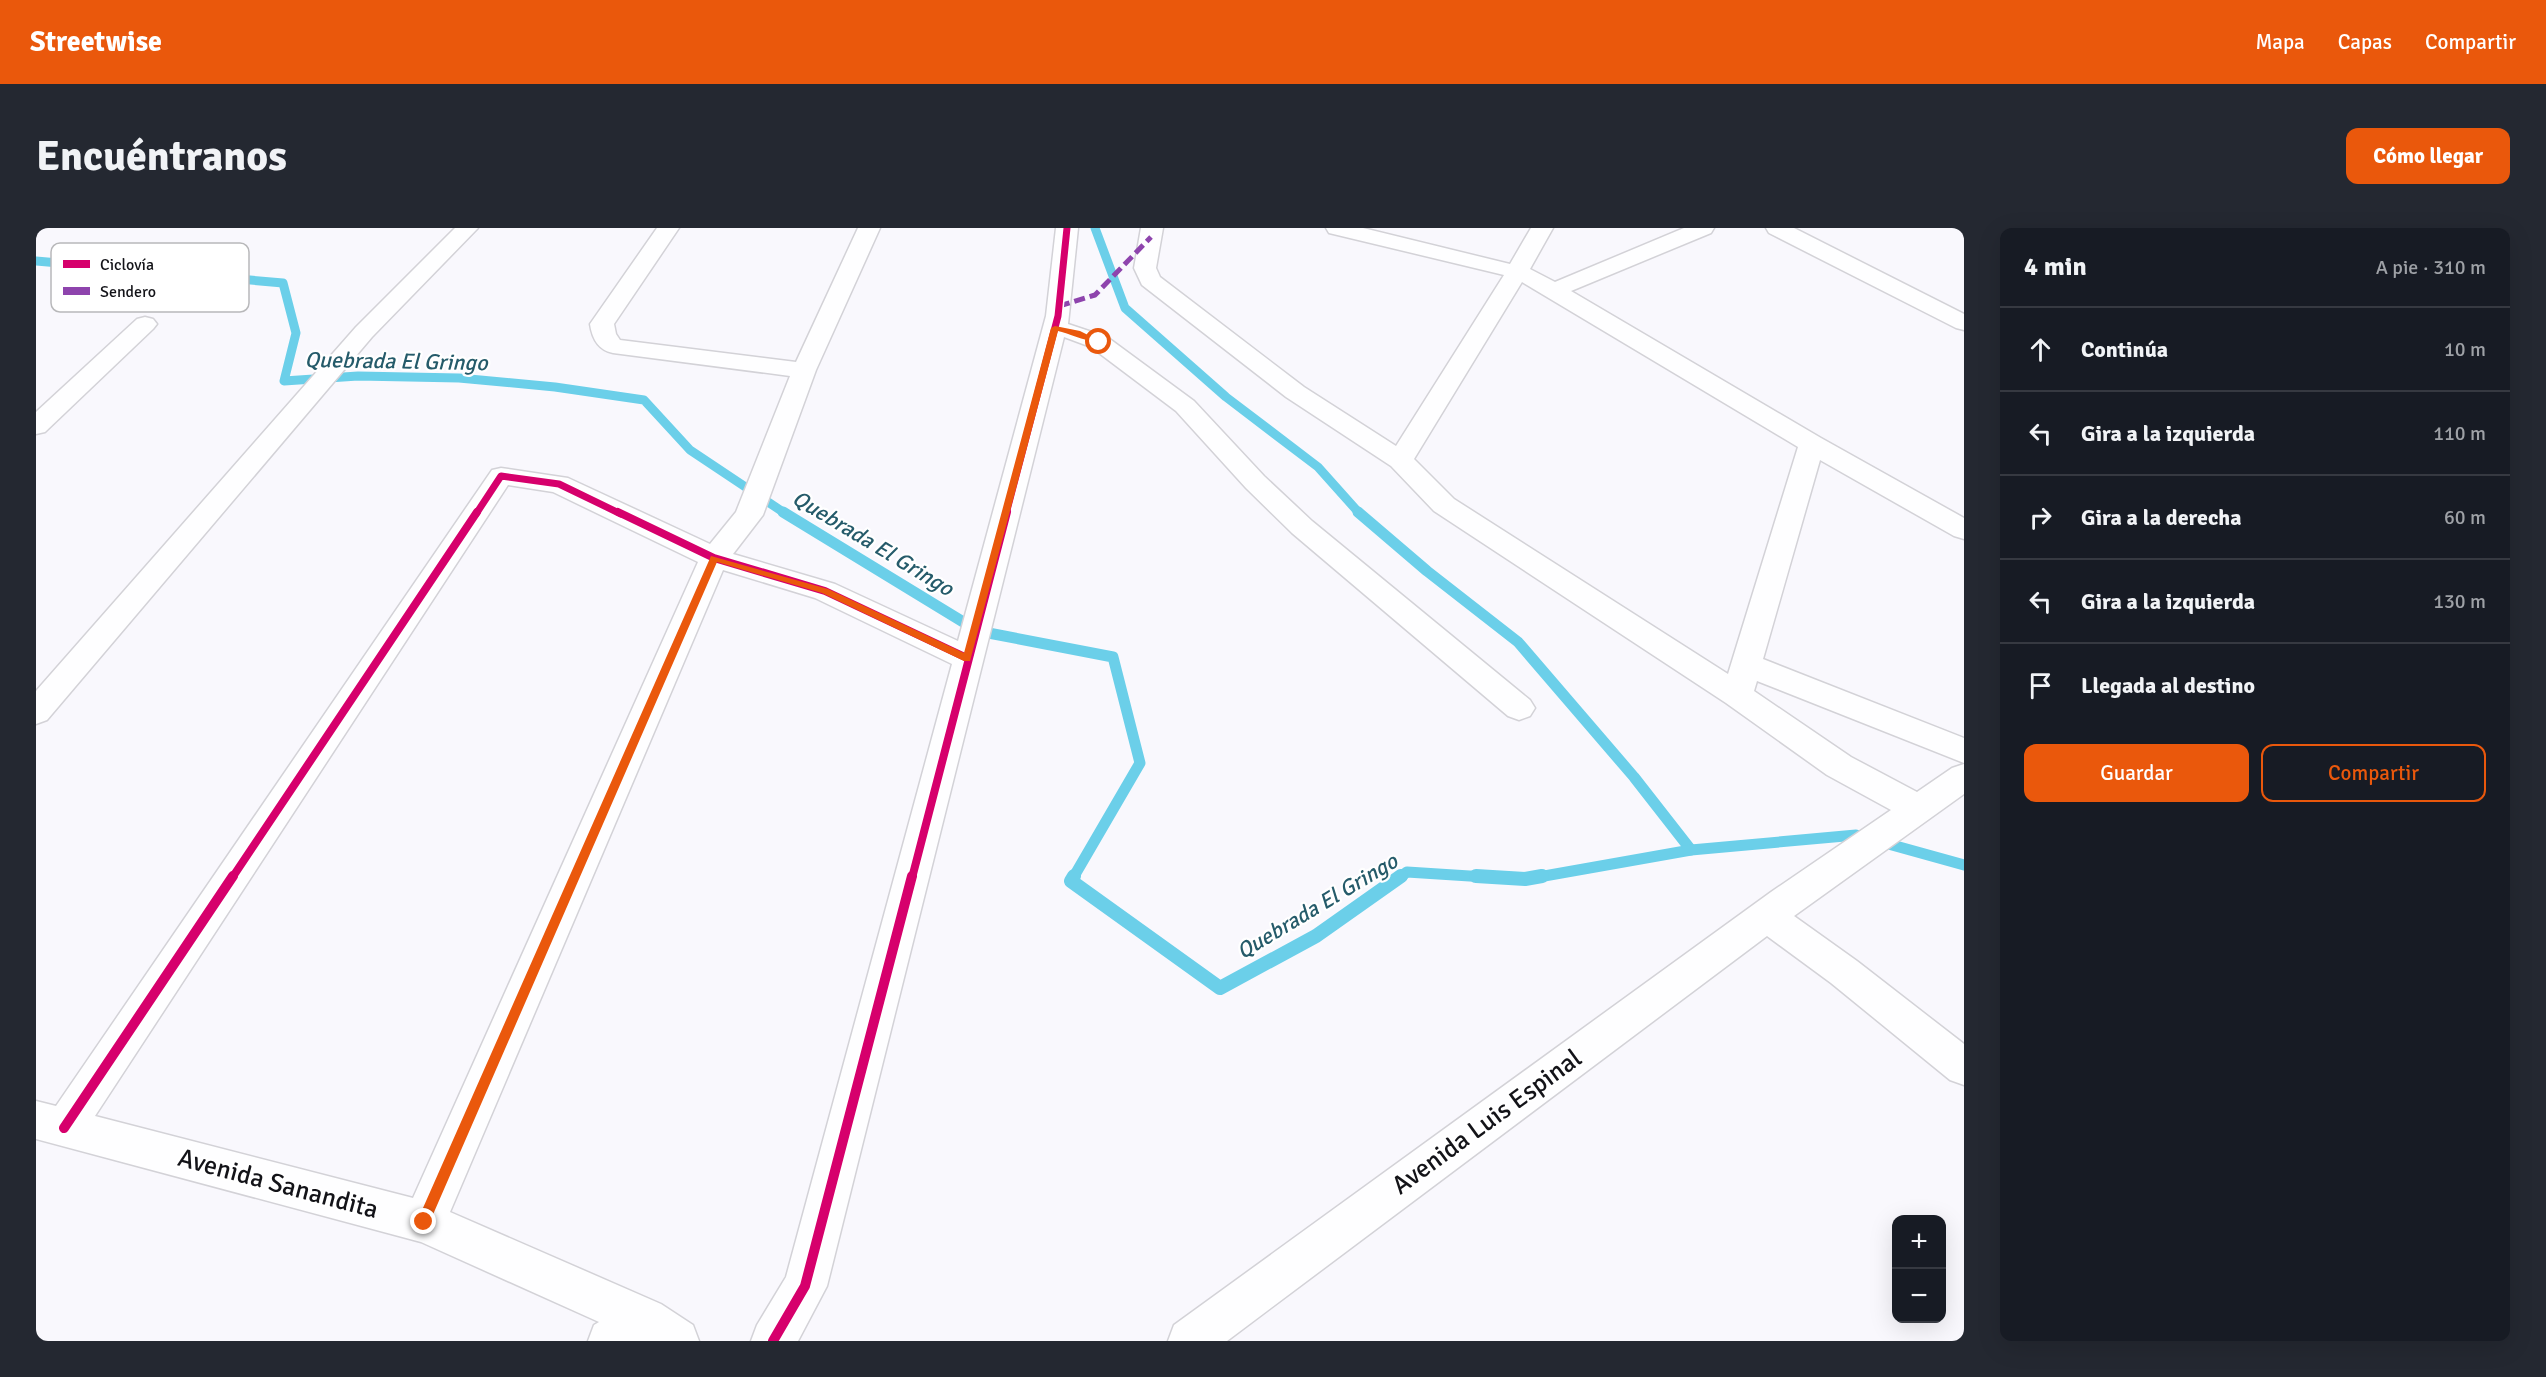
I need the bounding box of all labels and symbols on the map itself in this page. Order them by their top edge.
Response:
legend [51,243,249,312]
text: Ciclovía [100,255,154,275]
text: Sendero [100,282,156,302]
route start [1085,328,1111,354]
water label: Quebrada El Gringo [304,346,489,376]
water label: Quebrada El Gringo [788,484,960,602]
water label: Quebrada El Gringo [1232,847,1404,965]
street label: Avenida Luis Espinal [1386,1042,1588,1202]
street label: Avenida Sanandita [174,1142,382,1226]
route end [410,1208,436,1234]

